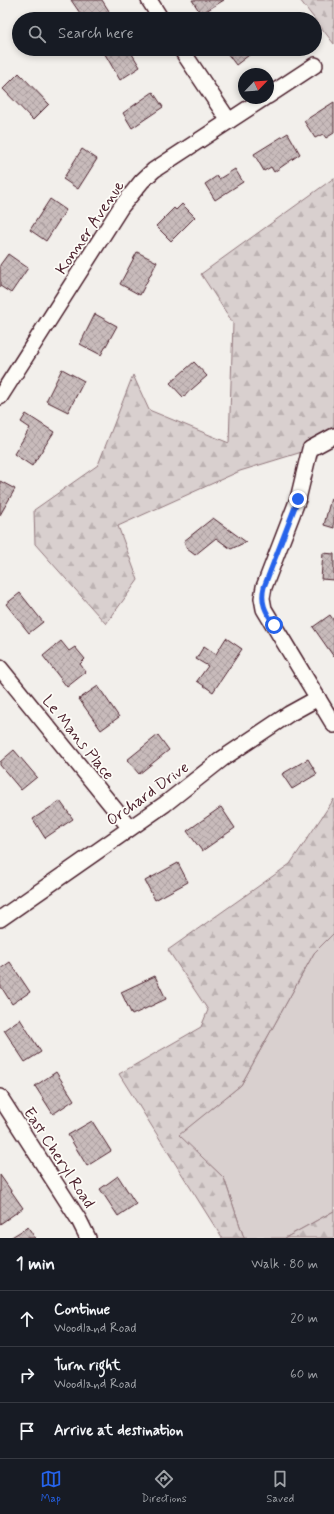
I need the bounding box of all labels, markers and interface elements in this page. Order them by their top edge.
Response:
search box [12,12,322,56]
icon: search [26,23,48,45]
text: Search here [58,24,134,44]
north arrow [238,68,274,104]
street label: Konner Avenue [51,176,130,279]
route end [289,490,307,508]
route start [265,616,283,634]
street label: Le Mans Place [37,691,119,785]
street label: Orchard Drive [102,757,193,831]
street label: East Cheryl Road [18,1103,99,1212]
text: 1 min [16,1253,55,1275]
text: Walk · 80 m [251,1256,318,1273]
text: Continue [54,1300,110,1320]
icon: ahead [16,1308,38,1330]
text: 20 m [290,1310,318,1327]
text: Woodland Road [54,1320,137,1337]
text: Turn right [54,1356,121,1376]
icon: right [16,1364,38,1386]
text: 60 m [290,1366,318,1383]
text: Woodland Road [54,1376,137,1393]
icon: arrive [16,1420,38,1442]
text: Arrive at destination [54,1421,183,1441]
tab: Map [40,1468,62,1506]
tab: Directions [141,1468,187,1506]
tab: Saved [266,1468,294,1506]

